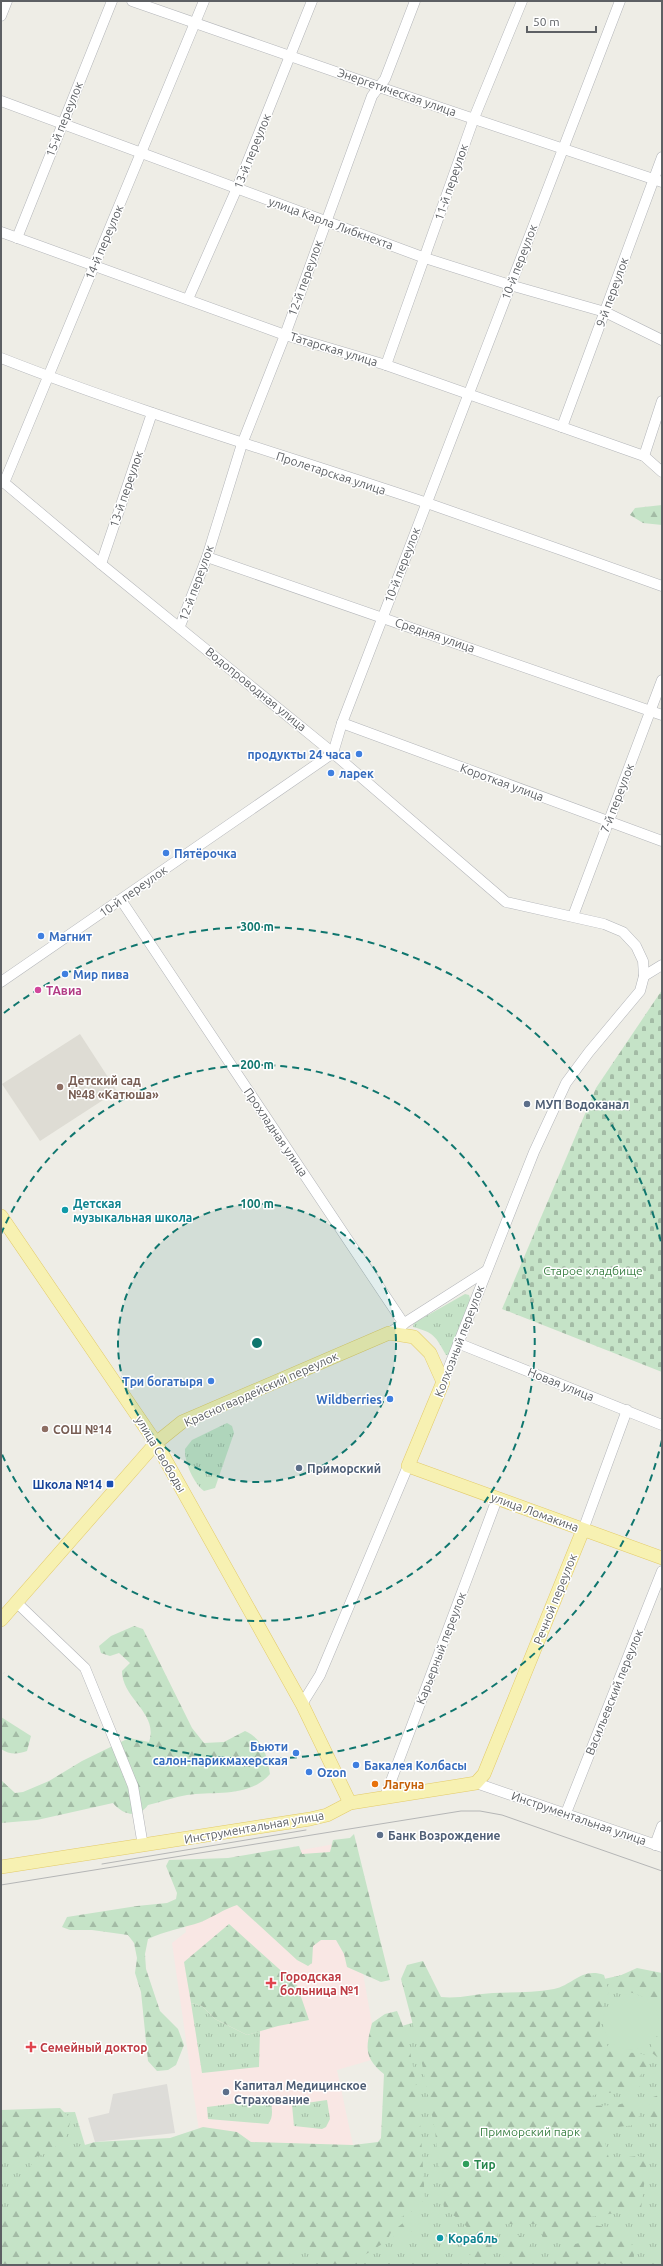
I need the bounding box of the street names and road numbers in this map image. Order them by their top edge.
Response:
street label: Энергетическая улица [336,66,458,118]
street label: 15-й переулок [43,80,85,158]
street label: 13-й переулок [231,112,273,190]
street label: 11-й переулок [432,142,470,222]
street label: улица Карла Либкнехта [267,194,395,252]
street label: 14-й переулок [82,203,126,281]
street label: 10-й переулок [499,222,539,302]
street label: 12-й переулок [285,238,325,318]
street label: 9-й переулок [593,255,631,329]
street label: Татарская улица [289,330,379,368]
street label: 13-й переулок [107,449,145,529]
street label: Пролетарская улица [275,449,387,497]
street label: 10-й переулок [382,525,422,605]
street label: 12-й переулок [176,543,216,623]
street label: Средняя улица [393,615,477,655]
street label: Водопроводная улица [203,644,309,734]
street label: Короткая улица [458,761,546,803]
street label: 7-й переулок [598,762,636,834]
street label: 10-й переулок [97,863,169,919]
street label: Прохладная улица [242,1085,310,1179]
street label: Колхозный переулок [432,1283,486,1399]
street label: Красногвардейский переулок [182,1349,340,1429]
street label: Новая улица [526,1365,596,1403]
street label: улица Свободы [133,1414,189,1494]
street label: улица Ломакина [489,1490,581,1534]
street label: Речной переулок [531,1552,579,1646]
street label: Карьерный переулок [414,1590,468,1706]
street label: Васильевский переулок [583,1627,645,1757]
street label: Инструментальная улица [510,1789,648,1847]
street label: Инструментальная улица [183,1808,325,1846]

